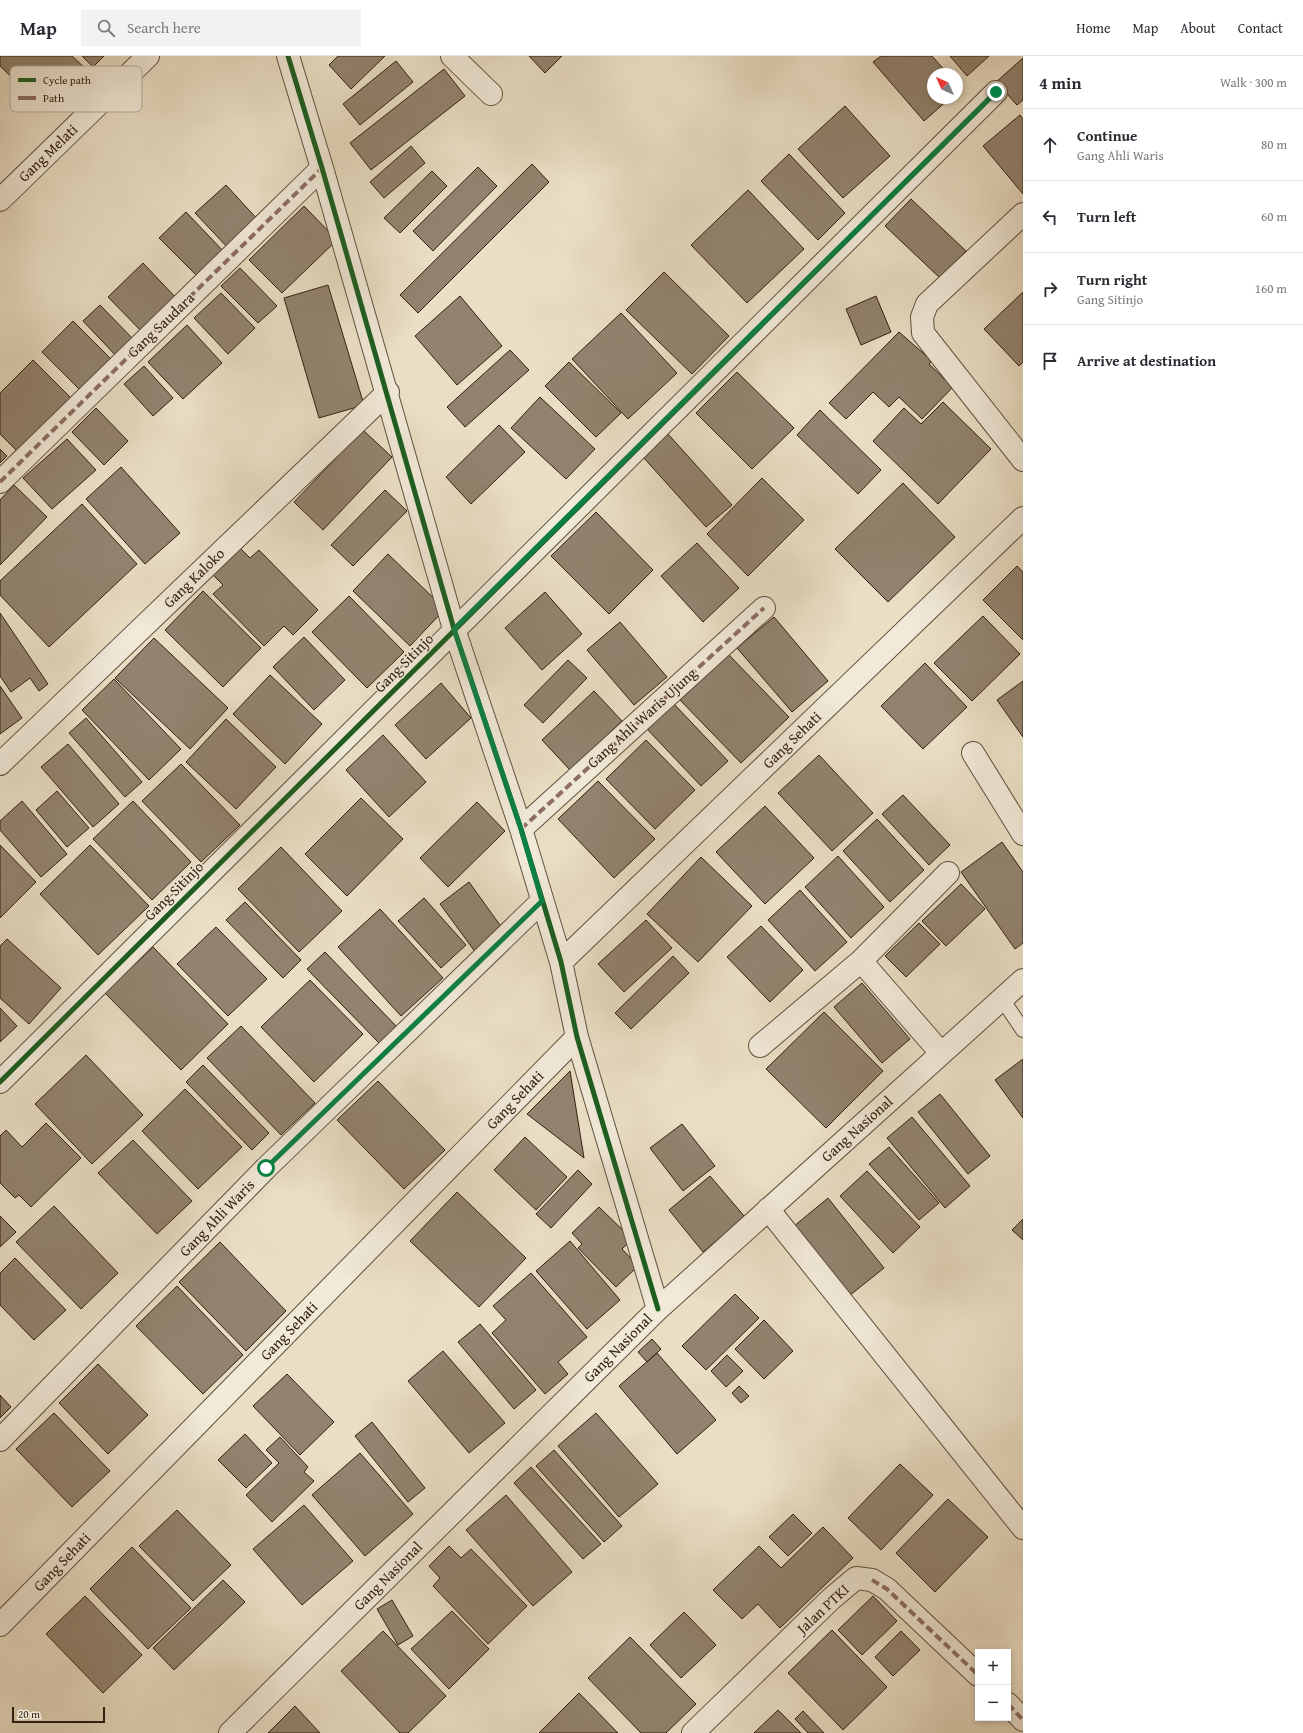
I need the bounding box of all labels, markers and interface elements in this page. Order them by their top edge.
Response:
search box [81,10,361,46]
text: Map [20,14,57,42]
icon: search [95,17,117,39]
text: Search here [127,17,201,38]
text: Home [1076,18,1111,38]
text: Map [1133,18,1158,38]
text: About [1180,18,1216,38]
text: Contact [1238,18,1283,38]
legend [10,66,142,112]
north arrow [927,68,963,104]
text: 4 min [1039,70,1081,95]
text: Cycle path [43,72,92,88]
text: Walk · 300 m [1220,73,1287,92]
route end [987,83,1005,101]
text: Path [43,90,65,106]
street label: Gang Melati [13,119,82,186]
text: Continue [1077,125,1138,146]
icon: ahead [1039,134,1061,156]
text: 80 m [1261,135,1287,154]
text: Gang Ahli Waris [1077,146,1164,165]
icon: left [1039,206,1061,228]
text: Turn left [1077,206,1136,227]
text: 60 m [1261,207,1287,226]
text: Turn right [1077,269,1148,290]
icon: right [1039,278,1061,300]
text: 160 m [1255,279,1287,298]
street label: Gang Saudara [122,287,199,362]
text: Gang Sitinjo [1077,290,1143,309]
icon: arrive [1039,350,1061,372]
text: Arrive at destination [1077,350,1216,371]
street label: Gang Kaloko [158,543,229,612]
street label: Gang Sitinjo [369,628,438,697]
street label: Gang Ahli Waris Ujung [582,662,702,773]
street label: Gang Sehati [758,706,826,773]
street label: Gang Sitinjo [139,856,208,925]
street label: Gang Sehati [481,1066,548,1134]
street label: Gang Nasional [816,1091,897,1166]
route start [257,1159,275,1177]
street label: Gang Ahli Waris [174,1174,259,1261]
street label: Gang Sehati [255,1297,322,1365]
street label: Gang Nasional [579,1309,657,1387]
street label: Gang Sehati [28,1528,95,1596]
street label: Gang Nasional [349,1537,427,1615]
street label: Jalan PTKI [790,1579,854,1640]
map controls [975,1649,1011,1721]
button: + [975,1649,1011,1685]
button: − [975,1685,1011,1721]
scale bar [12,1705,105,1724]
text: 20 m [18,1706,40,1722]

